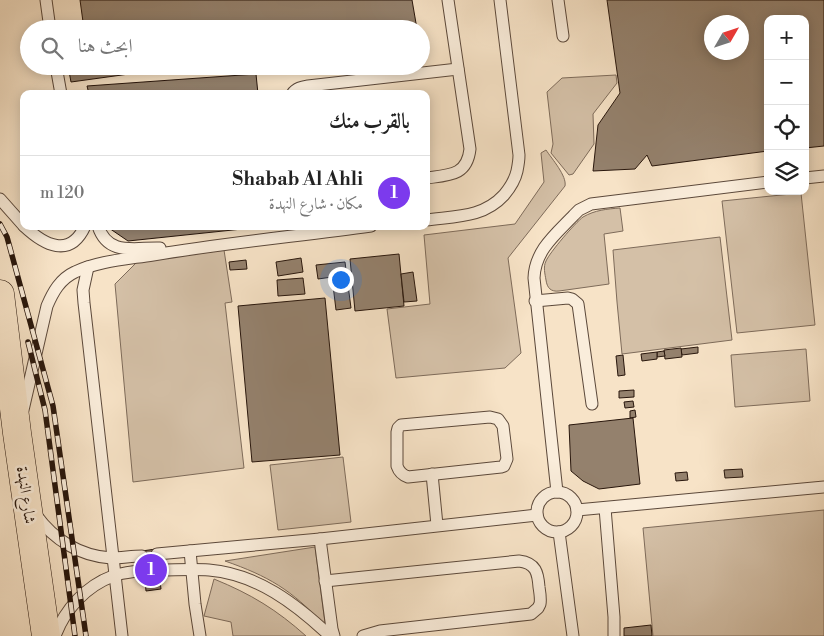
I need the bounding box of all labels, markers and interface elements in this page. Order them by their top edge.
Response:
north arrow [704,15,749,60]
map controls [764,15,809,195]
button: + [764,15,809,60]
search box [20,20,430,75]
icon: search [38,34,66,62]
text: ابحث هنا [78,34,133,58]
button: − [764,60,809,105]
button: locate [764,105,809,150]
text: بالقرب منك [329,109,410,135]
button: layers [764,150,809,195]
text: Shabab Al Ahli [232,167,363,191]
text: 120 m [40,183,84,203]
text: 1 [390,183,398,203]
text: مكان · شارع النهدة [269,194,363,214]
your location [328,267,354,293]
street label: شارع النهدة [9,465,40,526]
pin: 1 [135,551,167,589]

